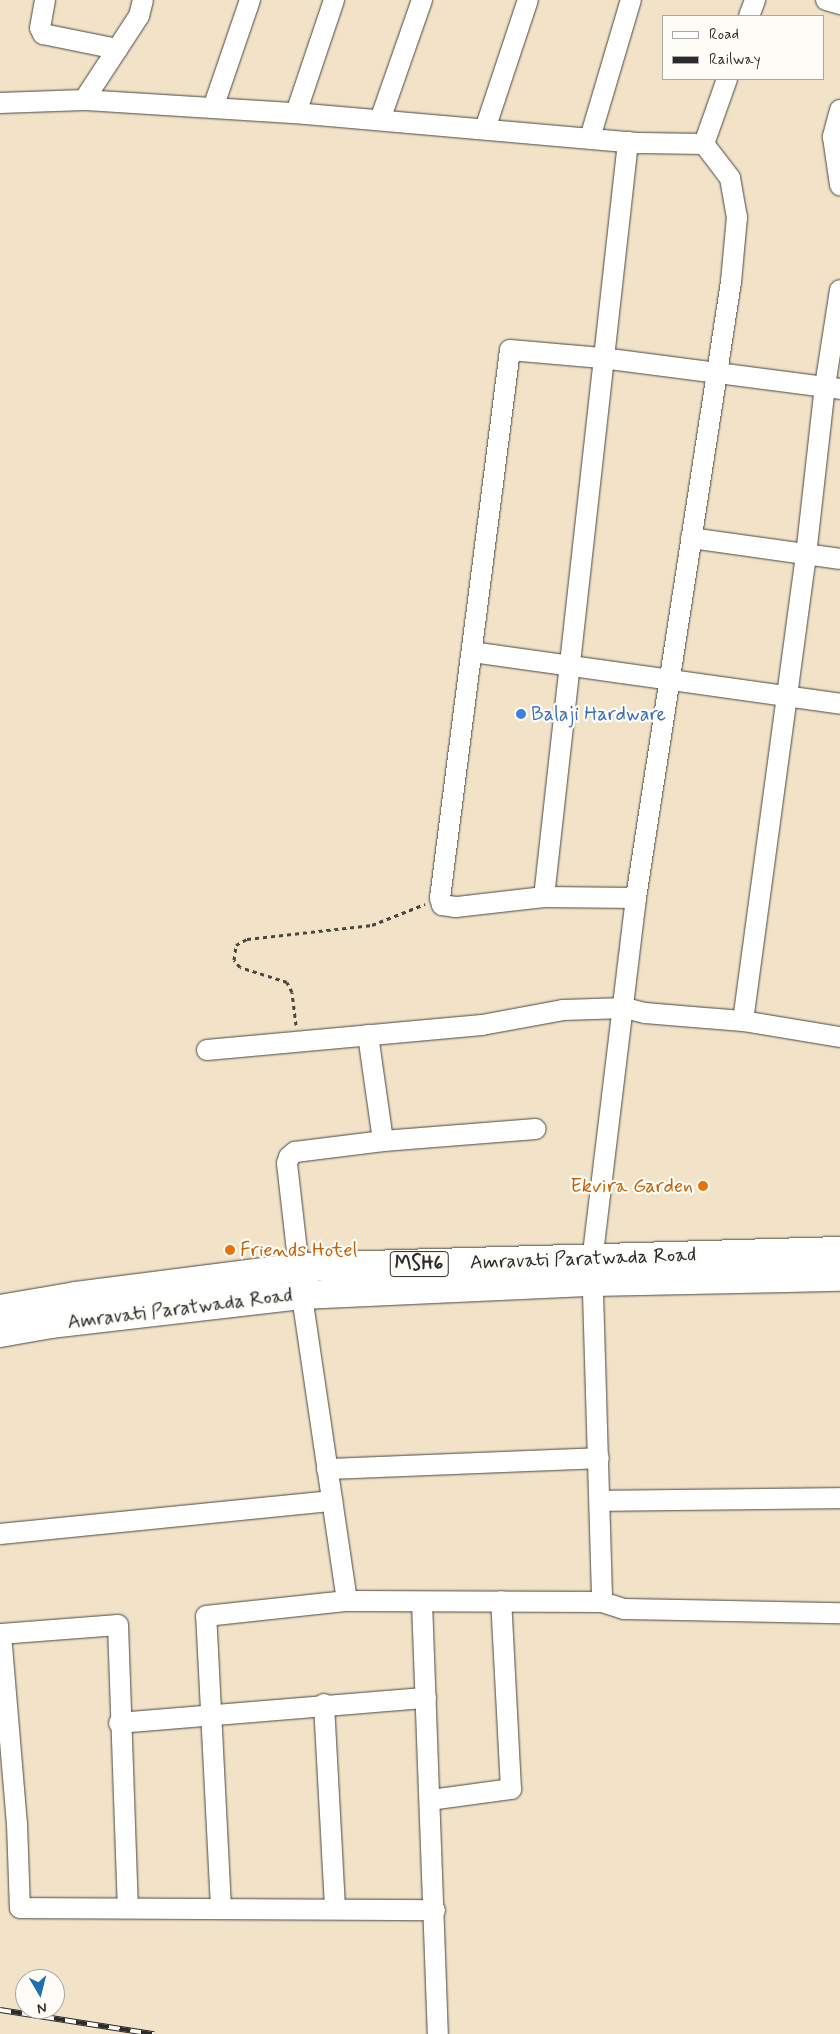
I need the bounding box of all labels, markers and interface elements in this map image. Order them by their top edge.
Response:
legend [662,15,825,80]
text: Road [709,25,739,45]
text: Railway [709,50,761,70]
place label: Balaji Hardware [531,702,666,726]
marker: Balaji Hardware [515,708,527,720]
place label: Ekvira Garden [570,1174,693,1198]
marker: Ekvira Garden [697,1180,709,1192]
place label: Friends Hotel [240,1238,352,1262]
street label: Amravati Paratwada Road [471,1243,695,1275]
marker: Friends Hotel [224,1244,236,1256]
road number: MSH6 [389,1248,449,1280]
street label: Amravati Paratwada Road [68,1283,292,1335]
north arrow [15,1969,65,2019]
text: N [36,1998,48,2017]

